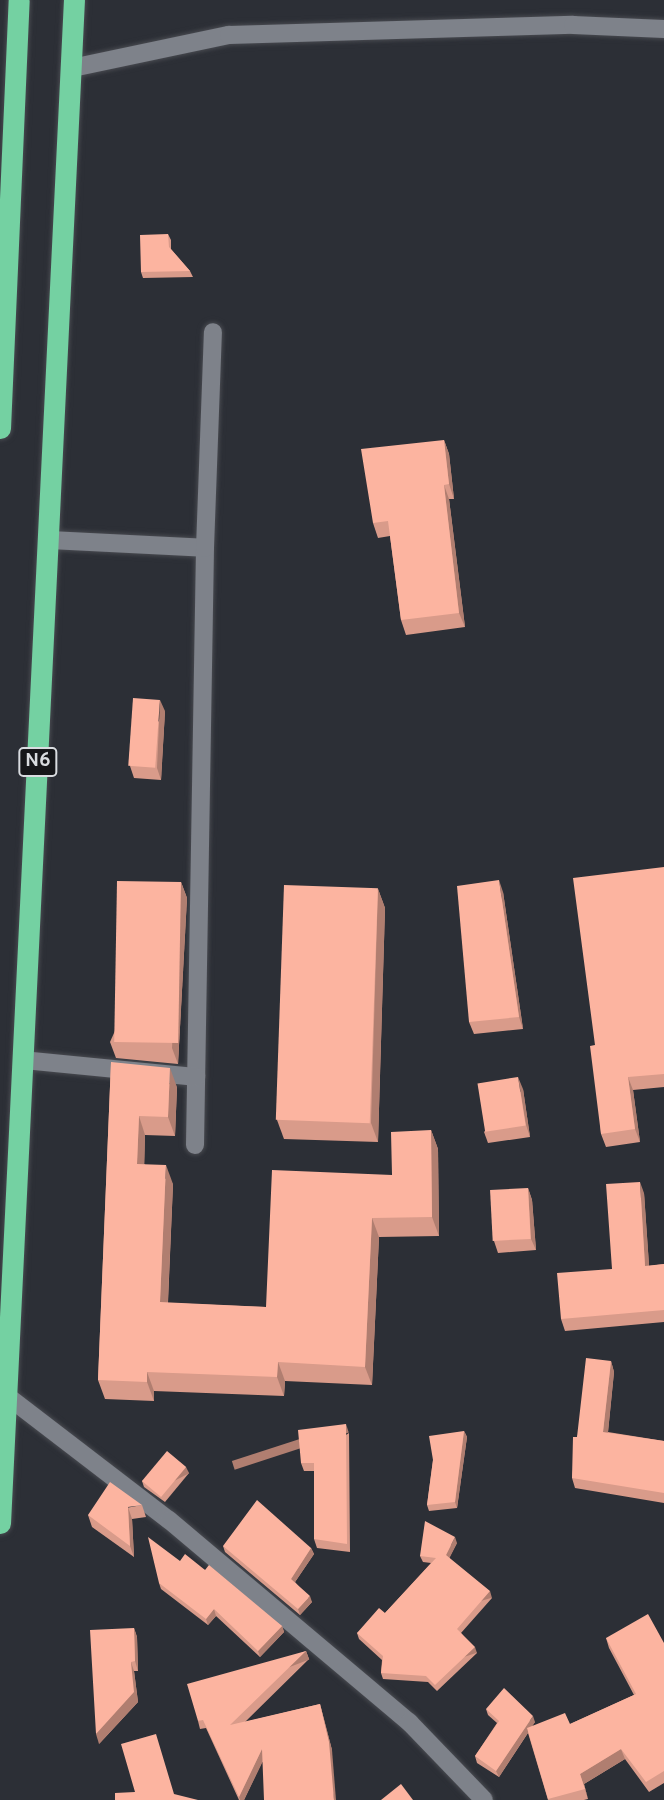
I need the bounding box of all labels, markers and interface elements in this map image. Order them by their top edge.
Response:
road number: N6 [17,747,59,778]

